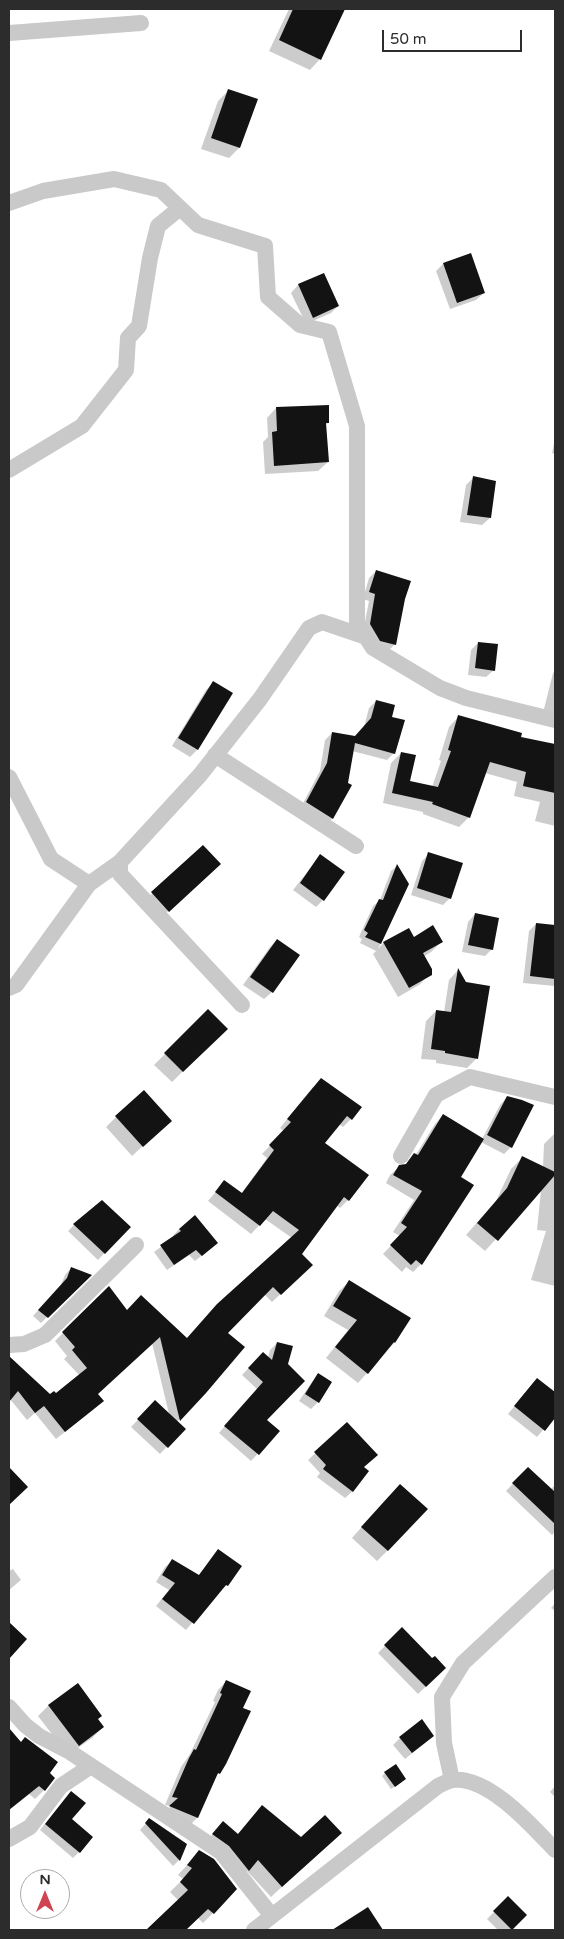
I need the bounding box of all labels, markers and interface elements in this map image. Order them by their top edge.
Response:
scale bar [384,20,524,52]
text: 50 m [390,30,427,48]
north arrow [20,1869,70,1919]
text: N [39,1871,51,1888]

